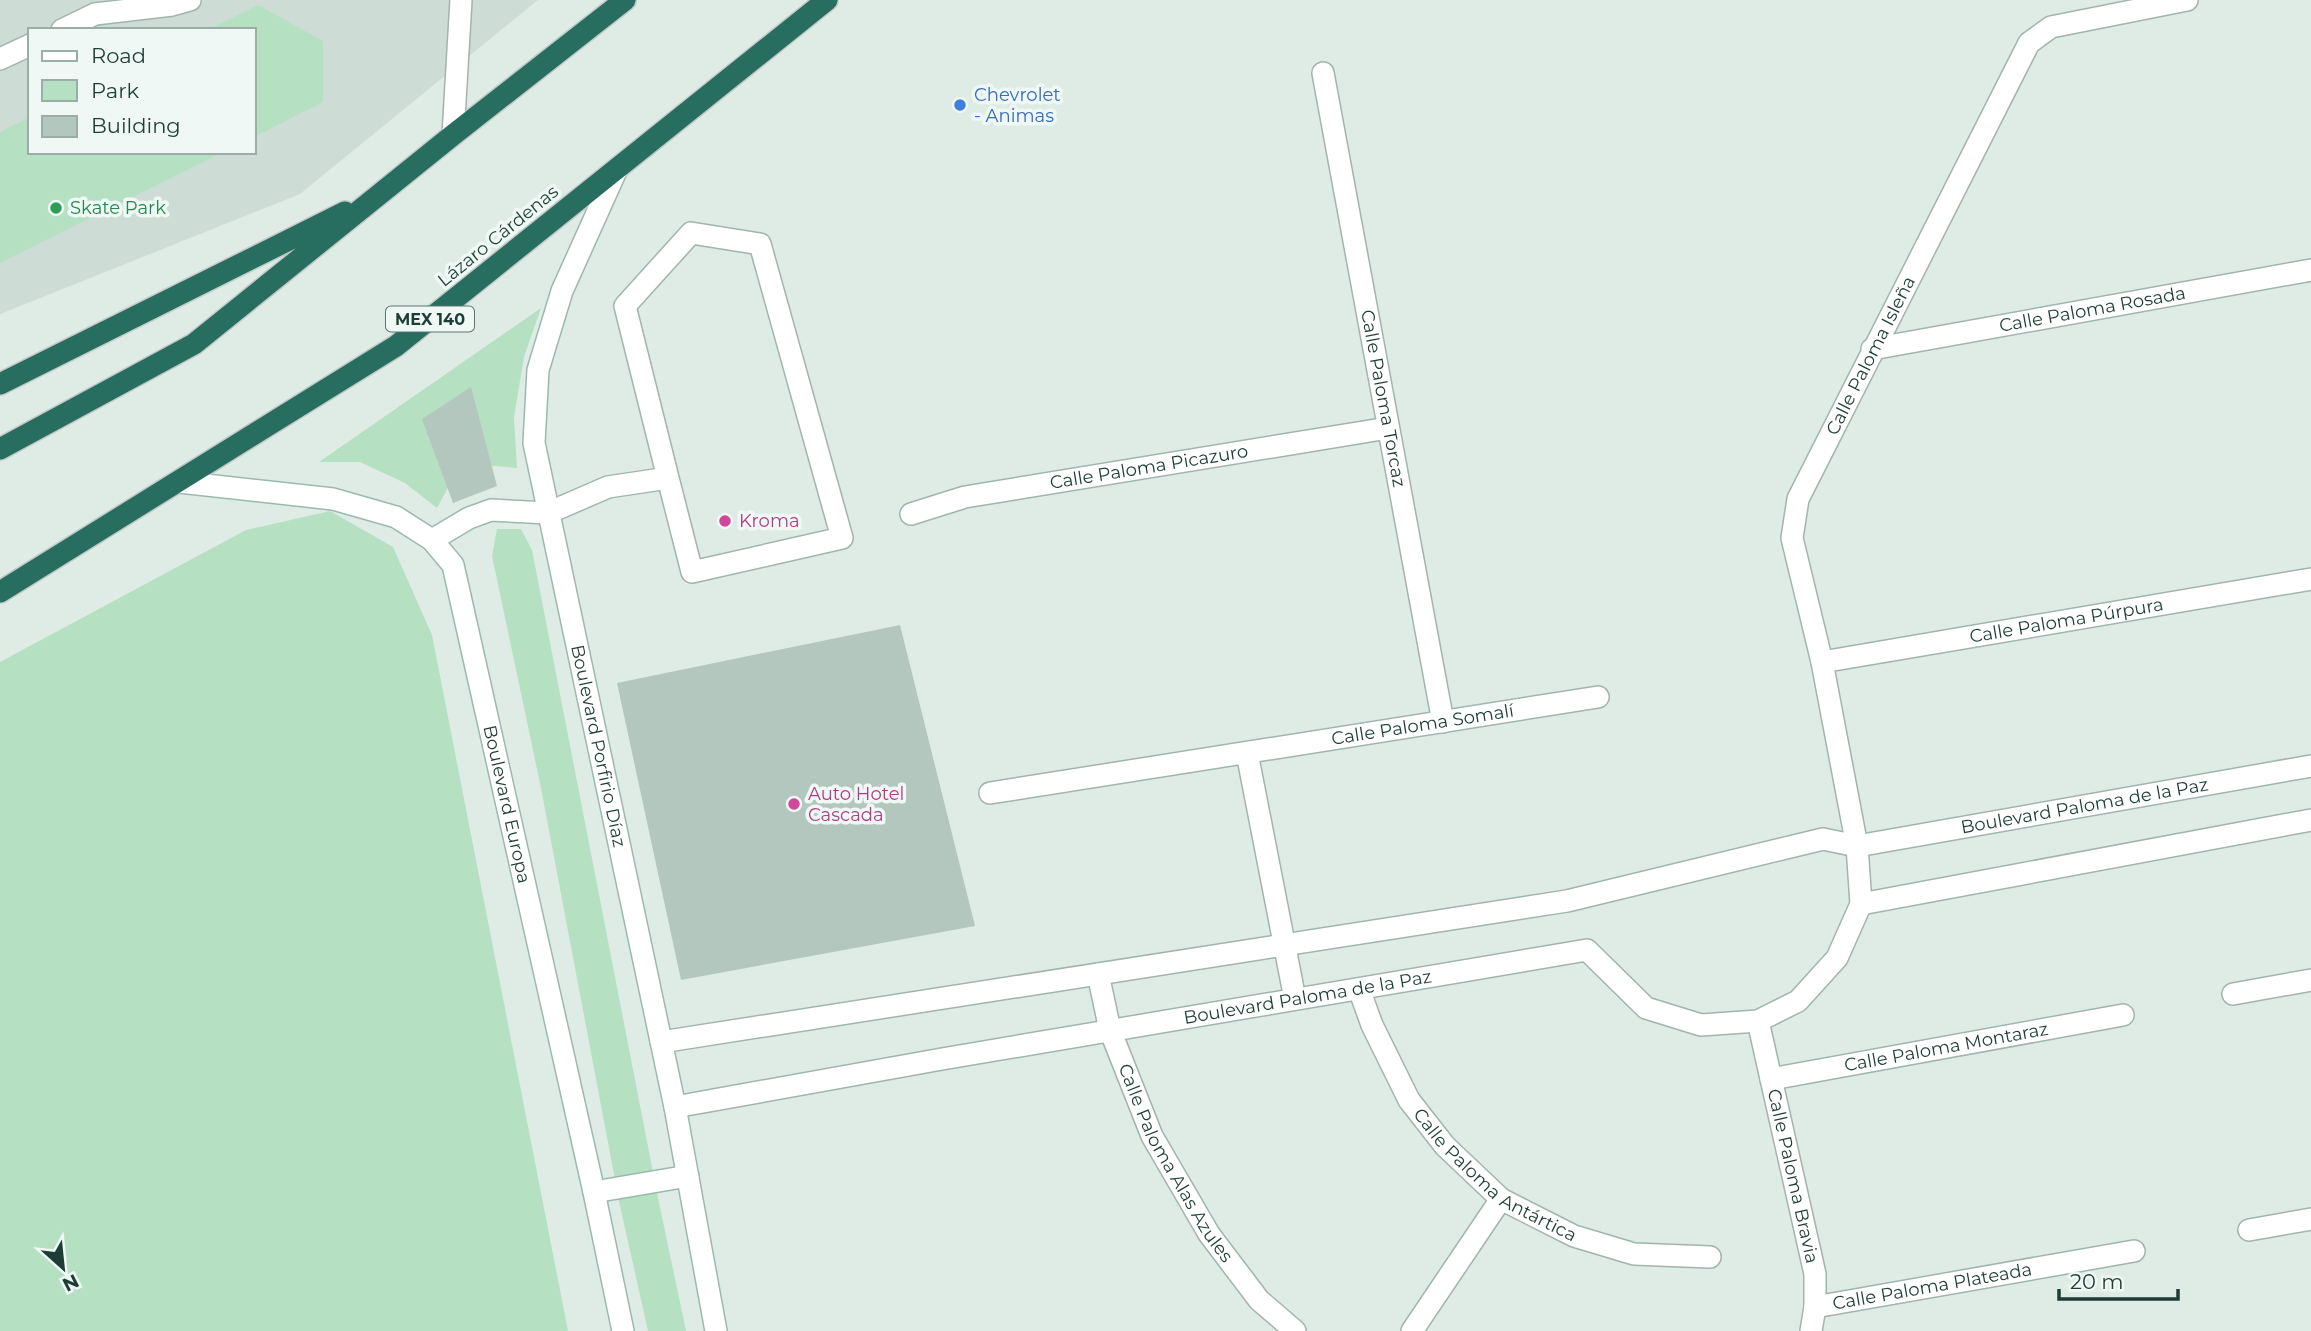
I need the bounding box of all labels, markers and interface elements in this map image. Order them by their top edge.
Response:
legend [28,28,256,154]
text: Road [91,43,146,68]
text: Park [91,78,139,103]
place label: Chevrolet - Animas [974,84,1061,127]
marker: Chevrolet - Animas [952,97,968,113]
text: Building [91,113,181,138]
street label: Lázaro Cárdenas [433,180,563,291]
place label: Skate Park [70,197,166,219]
marker: Skate Park [48,200,64,216]
street label: Calle Paloma Isleña [1821,272,1920,439]
street label: Calle Paloma Rosada [1998,282,2187,337]
road number: MEX 140 [386,306,474,332]
street label: Calle Paloma Torcaz [1356,308,1410,489]
street label: Calle Paloma Picazuro [1048,440,1250,494]
place label: Kroma [739,510,800,532]
marker: Kroma [717,513,733,529]
street label: Calle Paloma Púrpura [1968,593,2165,648]
street label: Boulevard Porfirio Díaz [566,643,631,849]
street label: Calle Paloma Somalí [1330,699,1516,750]
street label: Boulevard Europa [478,723,535,885]
street label: Boulevard Paloma de la Paz [1959,773,2210,839]
place label: Auto Hotel Cascada [808,783,904,826]
marker: Auto Hotel Cascada [786,796,802,812]
street label: Boulevard Paloma de la Paz [1182,965,1433,1029]
street label: Calle Paloma Montaraz [1842,1018,2050,1076]
street label: Calle Paloma Alas Azules [1113,1061,1238,1267]
street label: Calle Paloma Bravia [1763,1087,1823,1265]
street label: Calle Paloma Antártica [1409,1104,1580,1246]
north arrow [28,1233,98,1303]
street label: Calle Paloma Plateada [1831,1258,2034,1315]
scale bar [2059,1258,2178,1302]
text: N [58,1269,83,1296]
text: 20 m [2070,1269,2124,1294]

